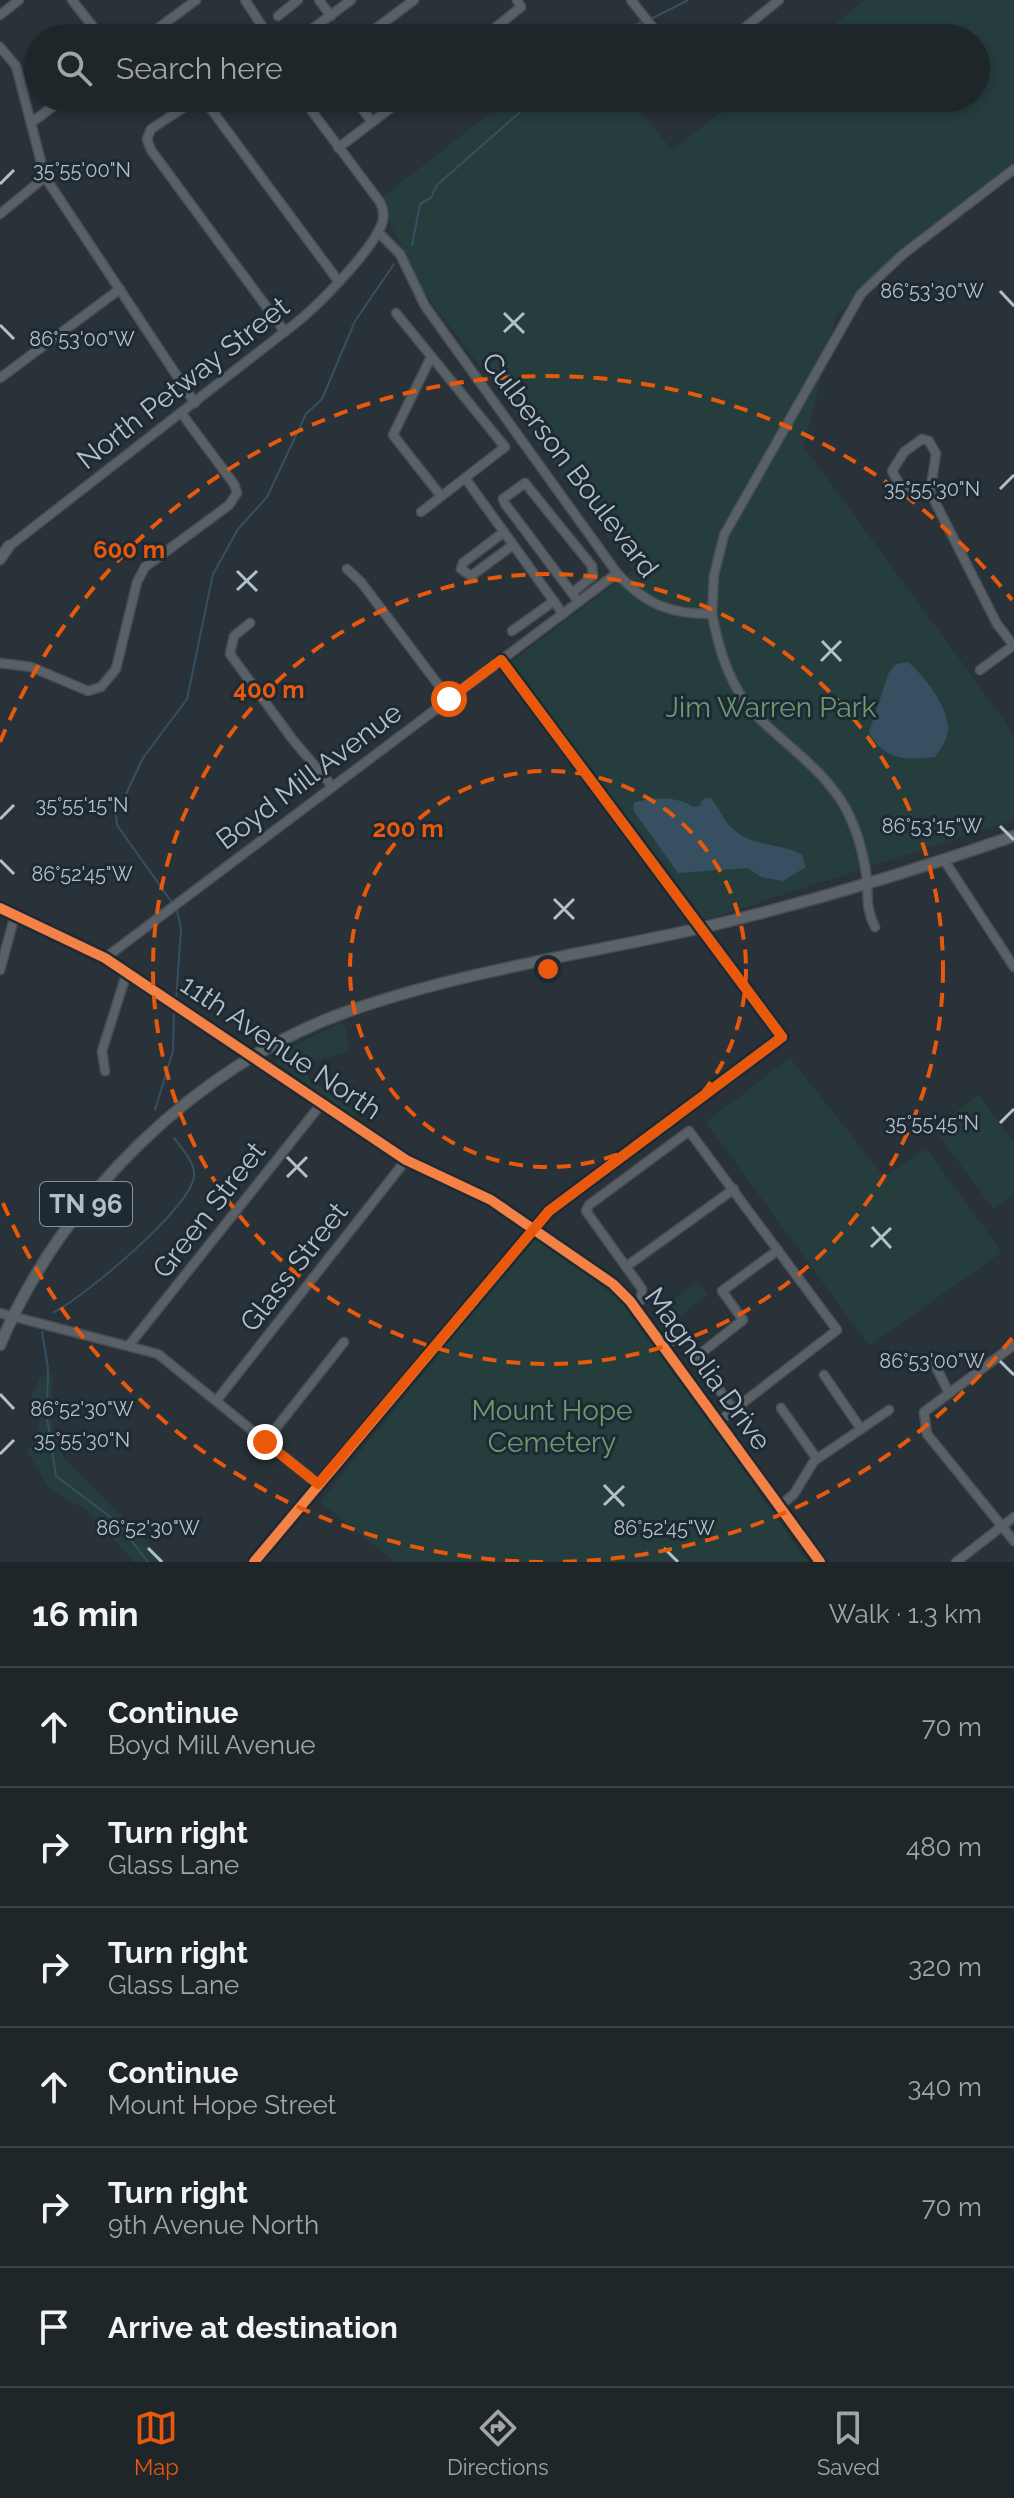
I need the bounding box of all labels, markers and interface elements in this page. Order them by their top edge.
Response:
search box [24,24,990,112]
icon: search [52,46,96,90]
text: Search here [116,51,283,86]
text: 35°55'00"N [33,158,131,182]
text: 86°53'30"W [880,279,984,303]
street label: North Petway Street [70,290,296,476]
text: 86°53'00"W [29,327,135,351]
street label: Culberson Boulevard [475,346,665,584]
text: 35°55'30"N [884,477,980,501]
text: 600 m [93,535,165,564]
text: 400 m [233,675,305,704]
route start [431,681,467,717]
park label: Jim Warren Park [666,691,877,724]
street label: Boyd Mill Avenue [210,696,408,856]
text: 35°55'15"N [36,793,128,817]
text: 200 m [372,814,444,843]
text: 86°53'15"W [882,814,982,838]
text: 86°52'45"W [31,862,133,886]
centre of rings [534,955,562,983]
street label: 11th Avenue North [174,968,388,1126]
text: 35°55'45"N [885,1111,979,1135]
street label: Green Street [146,1135,273,1285]
road number: TN 96 [40,1182,132,1226]
street label: Glass Street [233,1195,355,1338]
street label: Magnolia Drive [638,1281,778,1457]
text: 86°53'00"W [879,1349,985,1373]
park label: Mount Hope Cemetery [471,1394,633,1459]
text: 86°52'30"W [30,1397,134,1421]
route end [247,1424,283,1460]
text: 35°55'30"N [34,1428,130,1452]
text: 86°52'30"W [96,1516,200,1540]
text: 86°52'45"W [613,1516,715,1540]
text: 16 min [32,1594,138,1634]
text: Walk · 1.3 km [829,1599,982,1629]
text: Continue [108,1695,239,1730]
icon: ahead [32,1705,76,1749]
text: 70 m [922,1712,982,1742]
text: Boyd Mill Avenue [108,1730,316,1760]
text: Turn right [108,1815,248,1850]
icon: right [32,1825,76,1869]
text: 480 m [906,1832,982,1862]
text: Glass Lane [108,1850,239,1880]
text: Turn right [108,1935,248,1970]
icon: right [32,1945,76,1989]
text: 320 m [908,1952,982,1982]
text: Glass Lane [108,1970,239,2000]
text: Continue [108,2055,239,2090]
icon: ahead [32,2065,76,2109]
text: 340 m [907,2072,982,2102]
text: Mount Hope Street [108,2090,336,2120]
text: Turn right [108,2175,248,2210]
icon: right [32,2185,76,2229]
text: 70 m [922,2192,982,2222]
text: 9th Avenue North [108,2210,319,2240]
icon: arrive [32,2305,76,2349]
text: Arrive at destination [108,2310,398,2345]
tab: Map [134,2406,179,2480]
tab: Directions [447,2406,549,2480]
tab: Saved [817,2406,880,2480]

